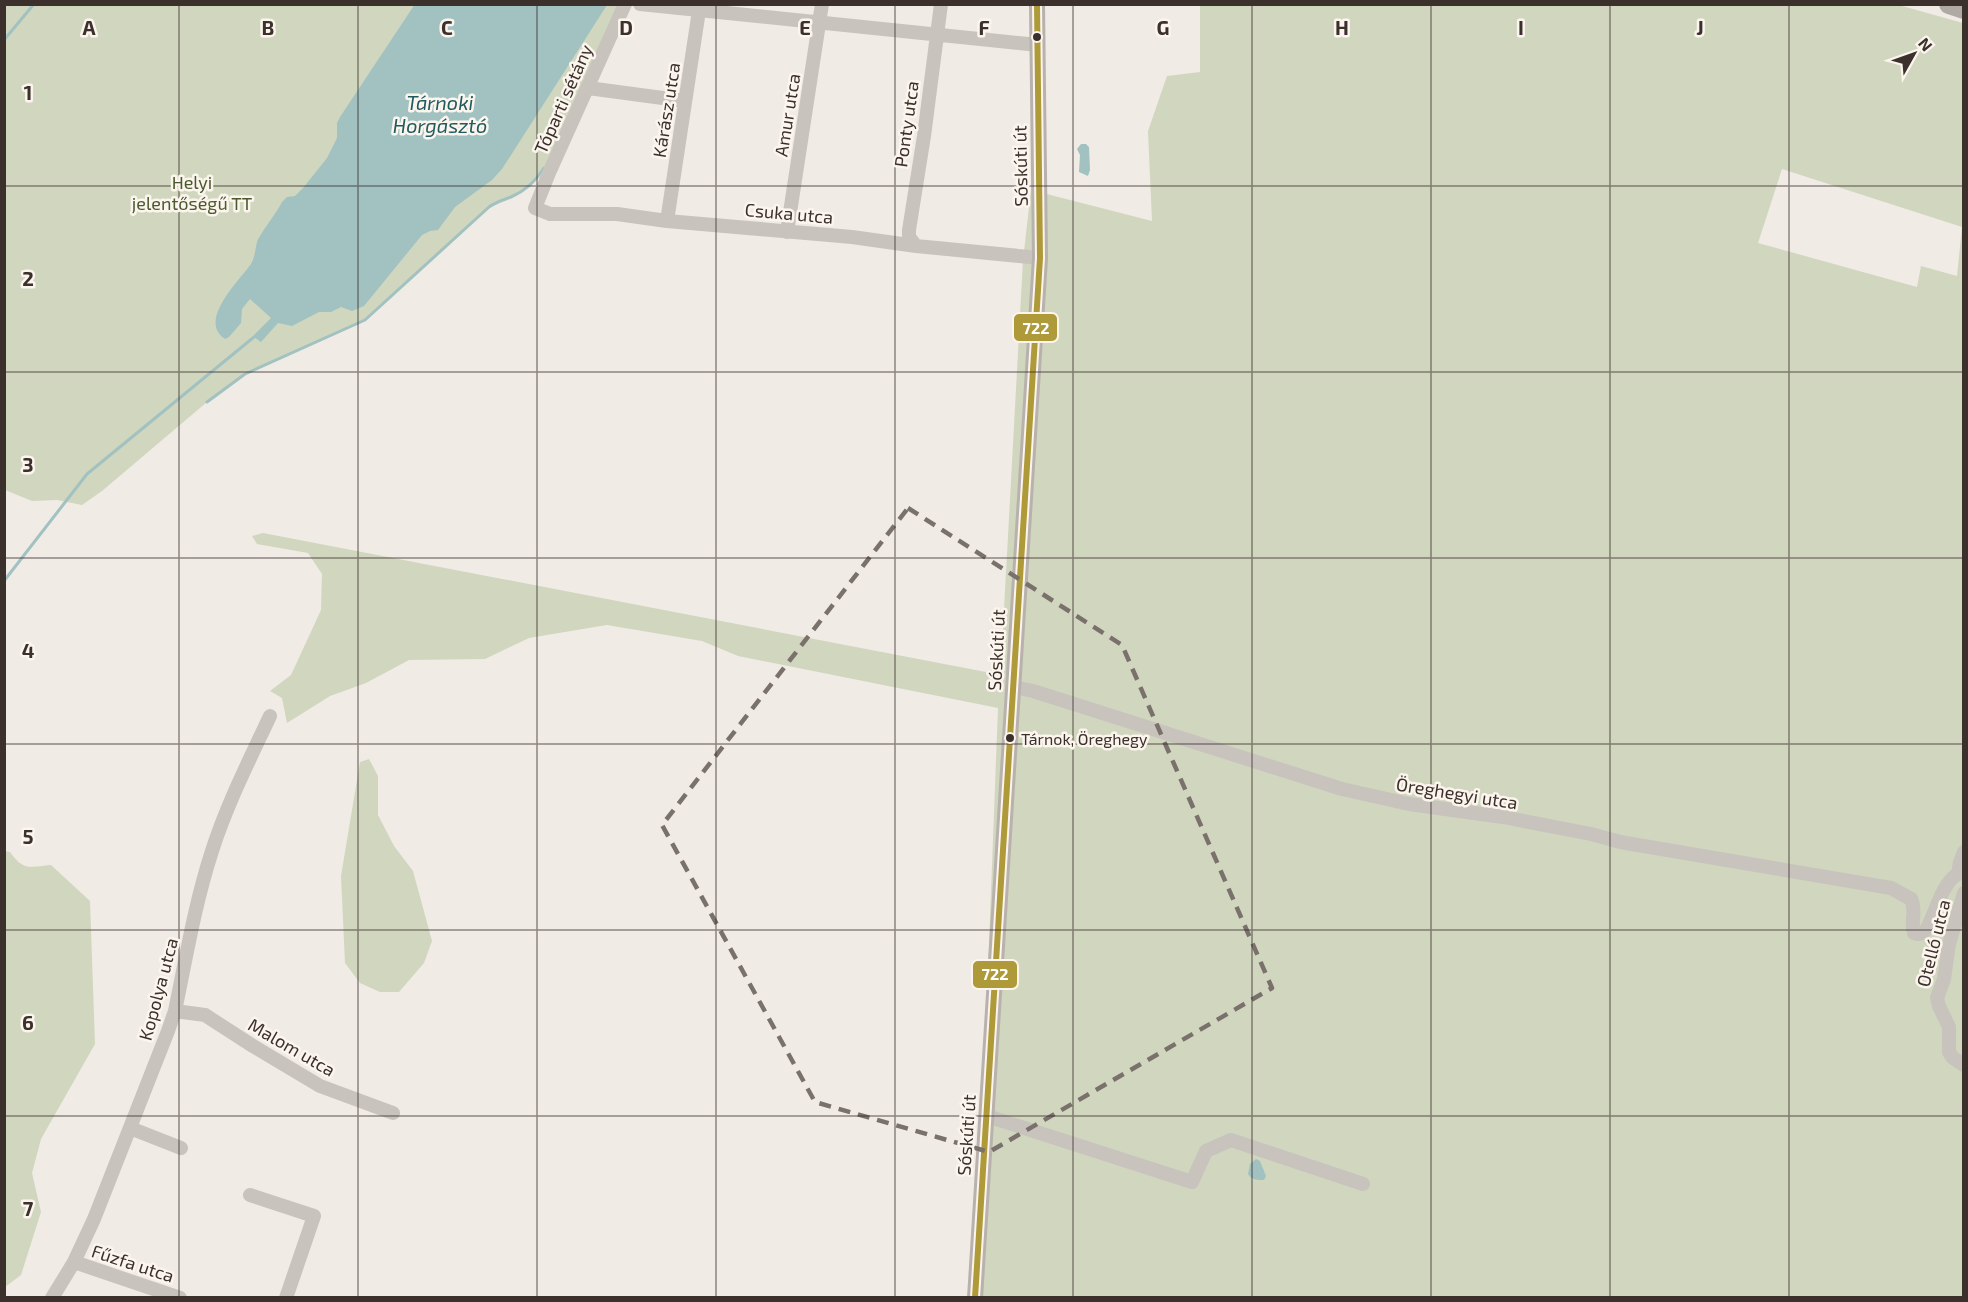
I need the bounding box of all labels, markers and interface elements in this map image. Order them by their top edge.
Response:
text: A [82,15,96,39]
text: B [262,15,274,39]
text: C [441,15,453,39]
text: D [619,15,633,39]
text: E [799,15,811,39]
text: F [978,15,990,39]
text: G [1157,15,1169,39]
text: H [1335,15,1349,39]
text: I [1518,15,1524,39]
text: J [1696,15,1704,39]
north arrow [1884,24,1944,84]
unlabelled marker [1031,31,1043,43]
text: N [1915,34,1937,55]
street label: Tóparti sétány [529,41,597,157]
street label: Kárász utca [648,61,684,159]
street label: Amur utca [770,72,804,158]
street label: Ponty utca [889,79,923,169]
text: 1 [24,80,32,104]
water label: Tárnoki Horgásztó [393,90,487,137]
street label: Sóskúti út [1008,125,1032,207]
park label: Helyi jelentőségű TT [132,171,253,214]
street label: Csuka utca [744,198,834,228]
text: 2 [22,266,34,290]
line badge: 722 [1013,313,1058,342]
text: 722 [1022,318,1050,337]
text: 3 [22,452,34,476]
street label: Sóskúti út [983,609,1009,691]
text: 4 [22,638,35,662]
place label: Tárnok, Öreghegy [1021,729,1148,748]
marker: Tárnok, Öreghegy [1004,732,1016,744]
street label: Öreghegyi utca [1395,773,1519,813]
text: 5 [22,824,34,848]
street label: Otelló utca [1912,897,1954,989]
street label: Kopolya utca [134,935,182,1043]
line badge: 722 [972,960,1018,989]
text: 722 [981,964,1009,983]
text: 6 [22,1010,34,1034]
street label: Malom utca [245,1013,339,1081]
street label: Sóskúti út [952,1094,980,1176]
text: 7 [23,1196,34,1220]
street label: Fűzfa utca [89,1239,177,1287]

